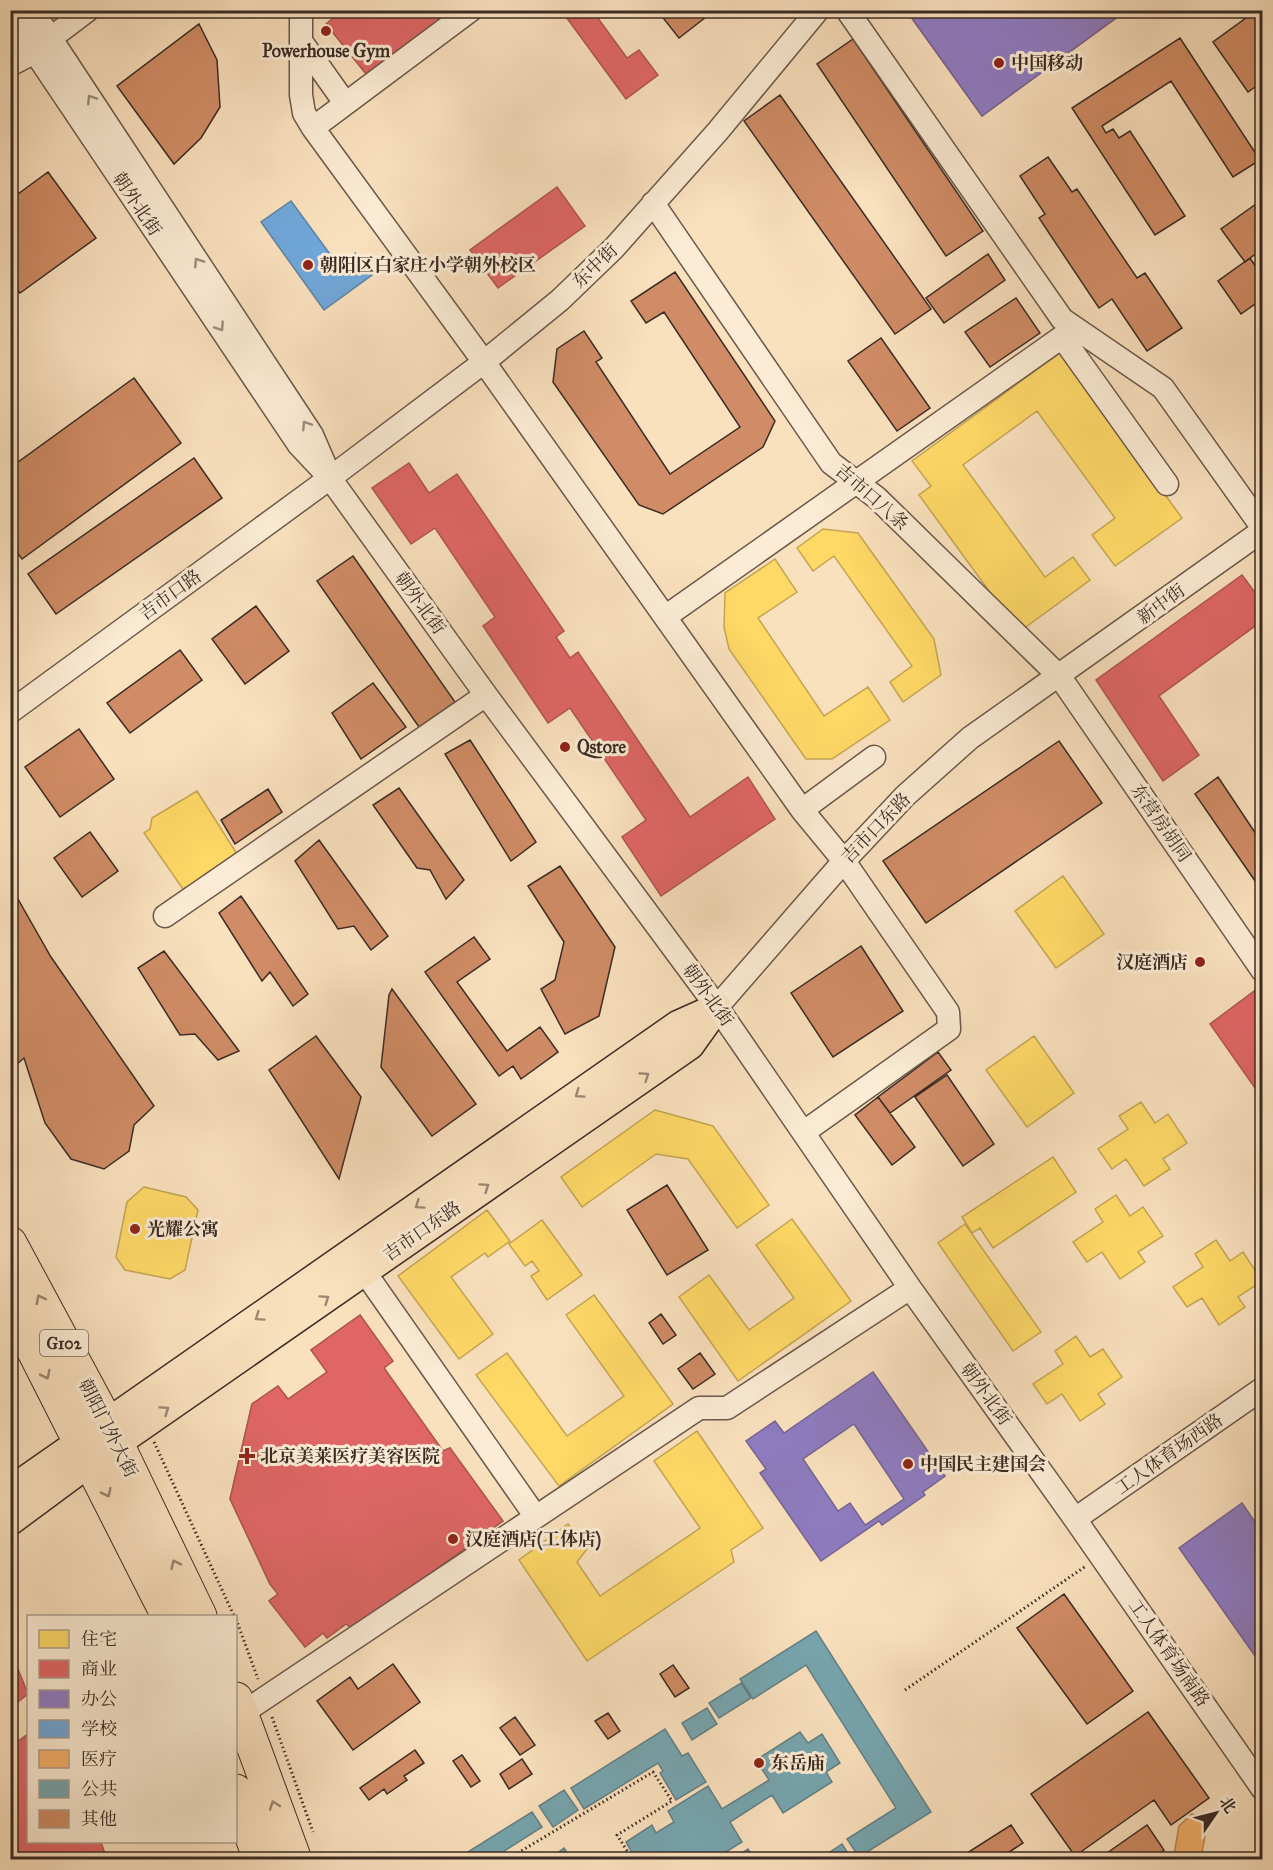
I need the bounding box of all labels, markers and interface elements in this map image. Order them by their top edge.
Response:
marker: Powerhouse Gym [319,24,333,38]
place label: Powerhouse Gym [262,40,391,63]
place label: 中国移动 [1011,52,1083,74]
marker: 中国移动 [992,56,1006,70]
one-way arrow [87,95,98,106]
street label: 朝外北街 [108,168,166,240]
street label: 东中街 [568,239,622,293]
place label: 朝阳区白家庄小学朝外校区 [320,254,536,276]
one-way arrow [194,258,206,268]
marker: 朝阳区白家庄小学朝外校区 [301,258,315,272]
one-way arrow [213,320,224,331]
one-way arrow [302,420,313,431]
street label: 吉市口八条 [831,459,913,535]
street label: 吉市口路 [134,565,206,625]
street label: 朝外北街 [390,567,450,639]
street label: 新中街 [1133,579,1189,629]
place label: Qstore [577,736,626,759]
marker: Qstore [558,740,572,754]
street label: 东营房胡同 [1126,780,1196,866]
street label: 吉市口东路 [837,788,915,868]
place label: 汉庭酒店 [1116,951,1188,973]
marker: 汉庭酒店 [1193,955,1207,969]
street label: 朝外北街 [678,959,738,1031]
one-way arrow [638,1072,649,1083]
one-way arrow [575,1087,586,1098]
one-way arrow [478,1183,489,1194]
street label: 吉市口东路 [379,1196,465,1266]
one-way arrow [415,1198,426,1209]
place label: 光耀公寓 [147,1218,219,1240]
marker: 光耀公寓 [128,1222,142,1236]
one-way arrow [36,1294,48,1305]
one-way arrow [318,1295,329,1306]
one-way arrow [255,1310,266,1321]
road number: G102 [40,1330,88,1356]
street label: 朝外北街 [956,1358,1016,1430]
one-way arrow [39,1368,51,1379]
street label: 朝阳门外大街 [74,1375,142,1481]
one-way arrow [158,1406,169,1417]
street label: 工人体育场西路 [1111,1409,1227,1499]
place label: 北京美莱医疗美容医院 [260,1445,440,1467]
marker: 北京美莱医疗美容医院 [238,1447,256,1465]
place label: 中国民主建国会 [920,1453,1046,1475]
marker: 中国民主建国会 [901,1457,915,1471]
one-way arrow [100,1487,111,1497]
place label: 汉庭酒店(工体店) [465,1528,601,1551]
marker: 汉庭酒店(工体店) [446,1532,460,1546]
one-way arrow [170,1559,182,1570]
street label: 工人体育场南路 [1124,1595,1214,1711]
legend [27,1615,237,1843]
text: 住宅 [81,1628,117,1650]
text: 商业 [81,1658,117,1680]
text: 办公 [81,1688,117,1710]
text: 学校 [81,1718,117,1740]
text: 医疗 [81,1748,117,1770]
place label: 东岳庙 [771,1752,825,1774]
marker: 东岳庙 [752,1756,766,1770]
text: 公共 [81,1778,117,1800]
north arrow [1186,1783,1246,1843]
text: 北 [1216,1793,1240,1817]
one-way arrow [269,1800,282,1810]
text: 其他 [81,1808,117,1830]

